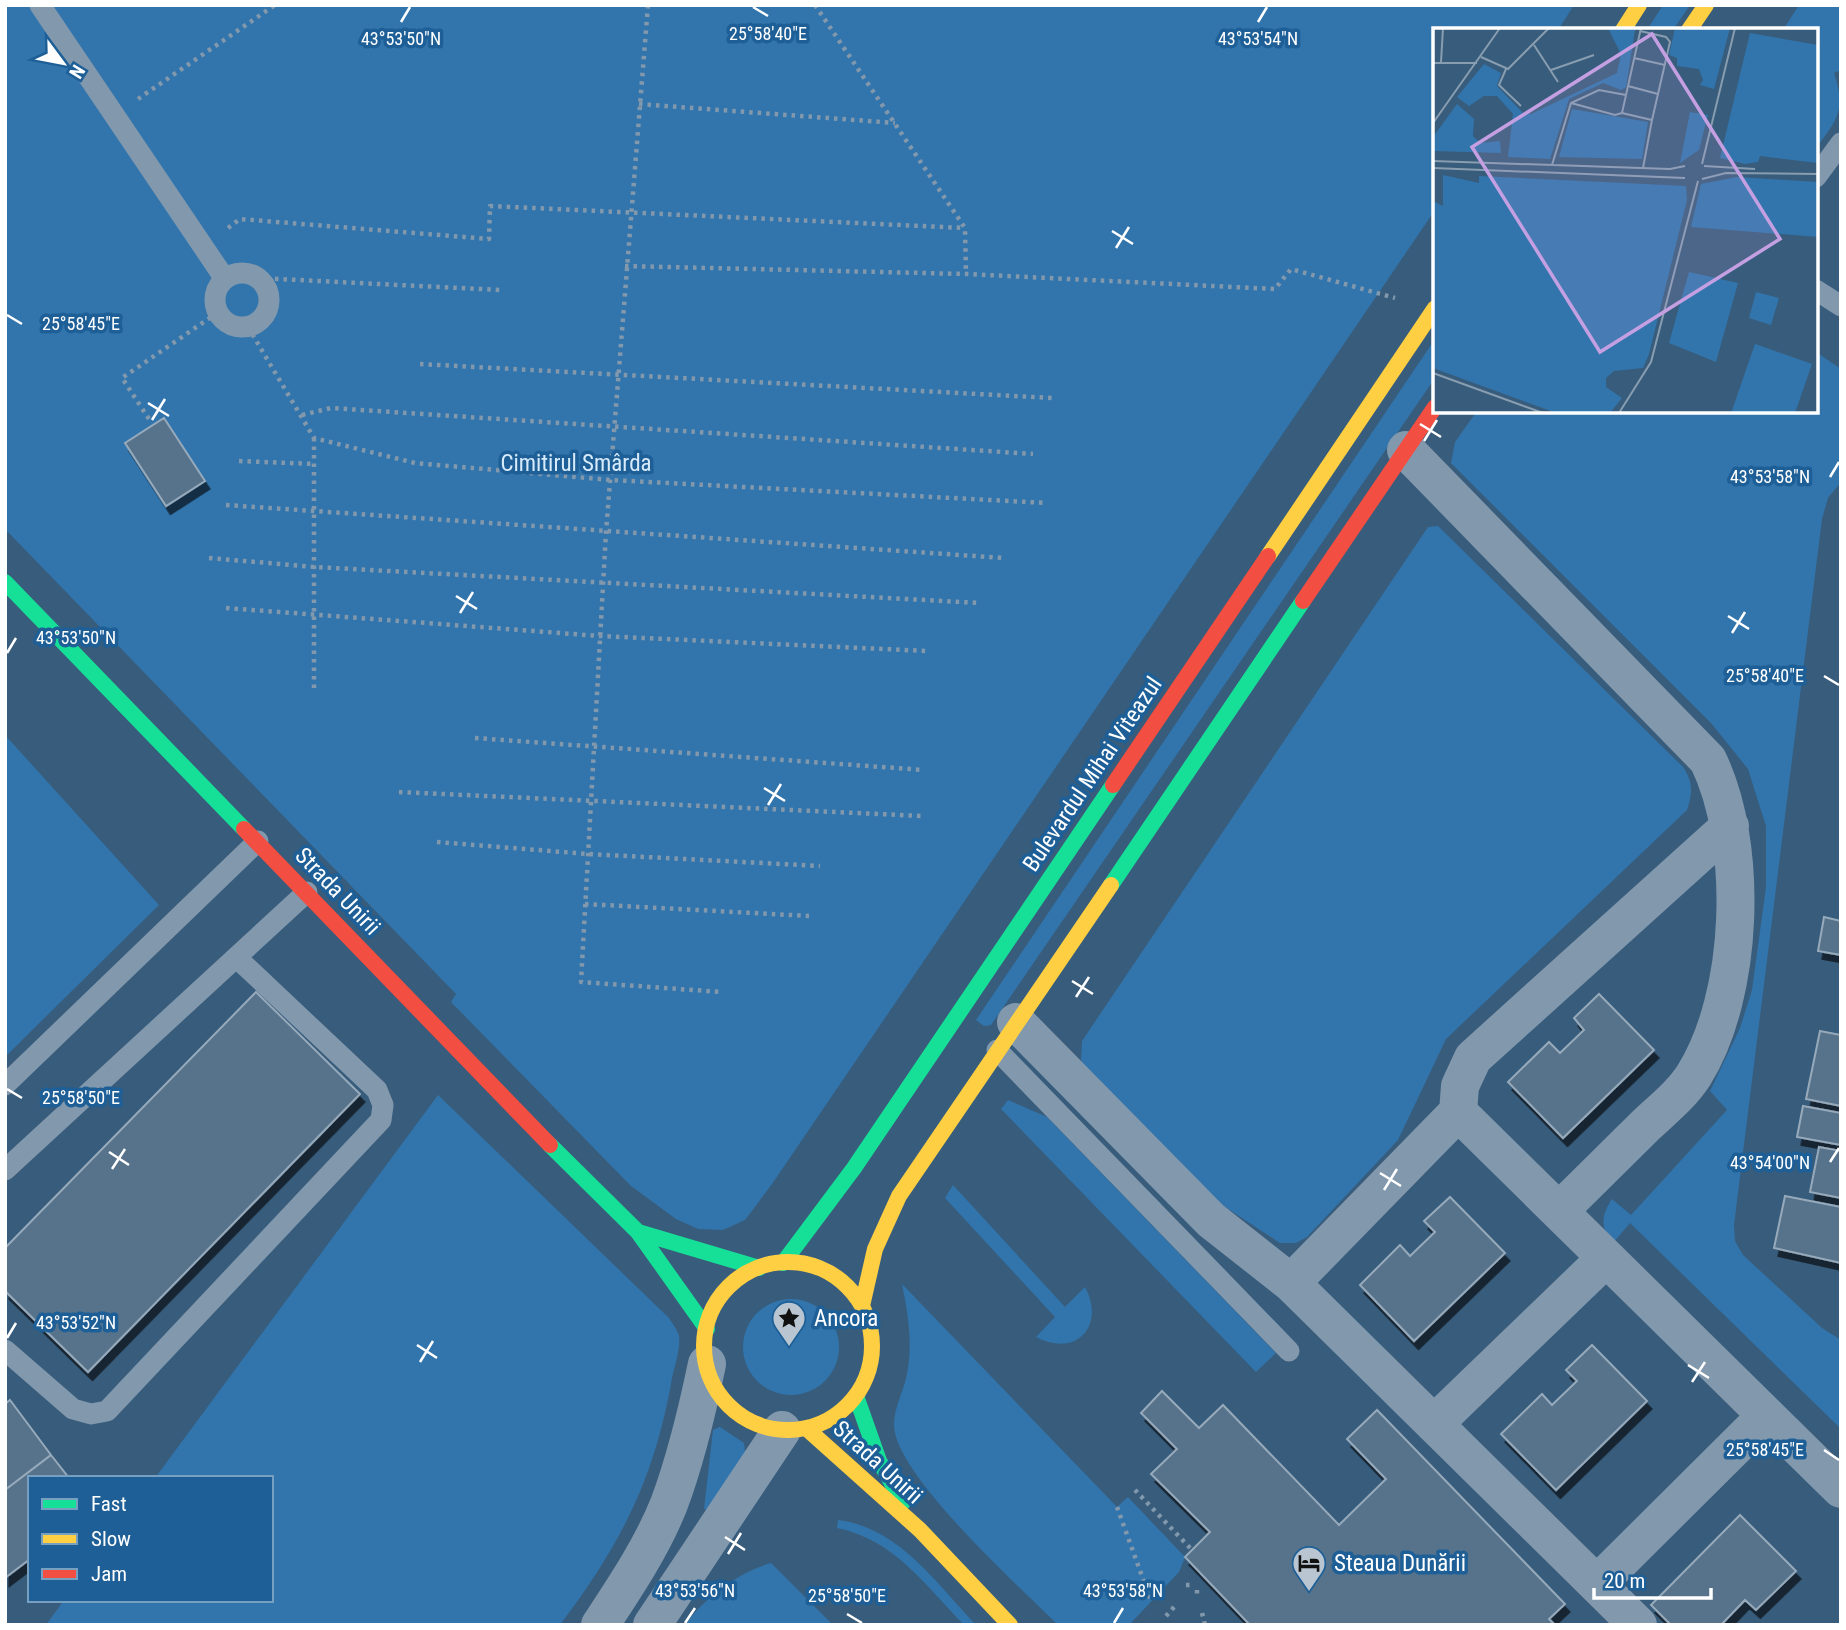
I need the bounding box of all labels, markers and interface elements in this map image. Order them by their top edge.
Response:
text: 25°58'40"E [729,23,807,44]
north arrow [28,28,98,98]
text: 43°53'50"N [361,28,441,49]
text: 43°53'54"N [1218,28,1298,49]
inset map [1433,28,1818,413]
text: N [64,61,90,83]
text: 25°58'45"E [42,313,120,334]
park label: Cimitirul Smârda [500,450,652,477]
text: 43°53'58"N [1730,466,1810,487]
text: 43°53'50"N [36,627,116,648]
text: 25°58'40"E [1726,665,1804,686]
street label: Bulevardul Mihai Viteazul [1017,672,1168,877]
street label: Strada Unirii [289,842,386,941]
text: 25°58'50"E [42,1087,120,1108]
text: 43°54'00"N [1730,1152,1810,1173]
place icon: Ancora [770,1299,808,1348]
place label: Ancora [814,1305,878,1332]
text: 43°53'52"N [36,1312,116,1333]
street label: Strada Unirii [827,1415,928,1510]
text: 25°58'45"E [1726,1439,1804,1460]
legend [28,1476,273,1602]
text: Fast [91,1492,127,1516]
text: Slow [91,1527,131,1551]
hotel icon: Steaua Dunării [1290,1544,1328,1593]
place label: Steaua Dunării [1334,1550,1466,1577]
scale bar [1594,1556,1711,1600]
text: Jam [91,1562,127,1586]
text: 20 m [1604,1569,1645,1593]
text: 43°53'56"N [655,1580,735,1601]
text: 43°53'58"N [1083,1580,1163,1601]
text: 25°58'50"E [808,1585,886,1606]

